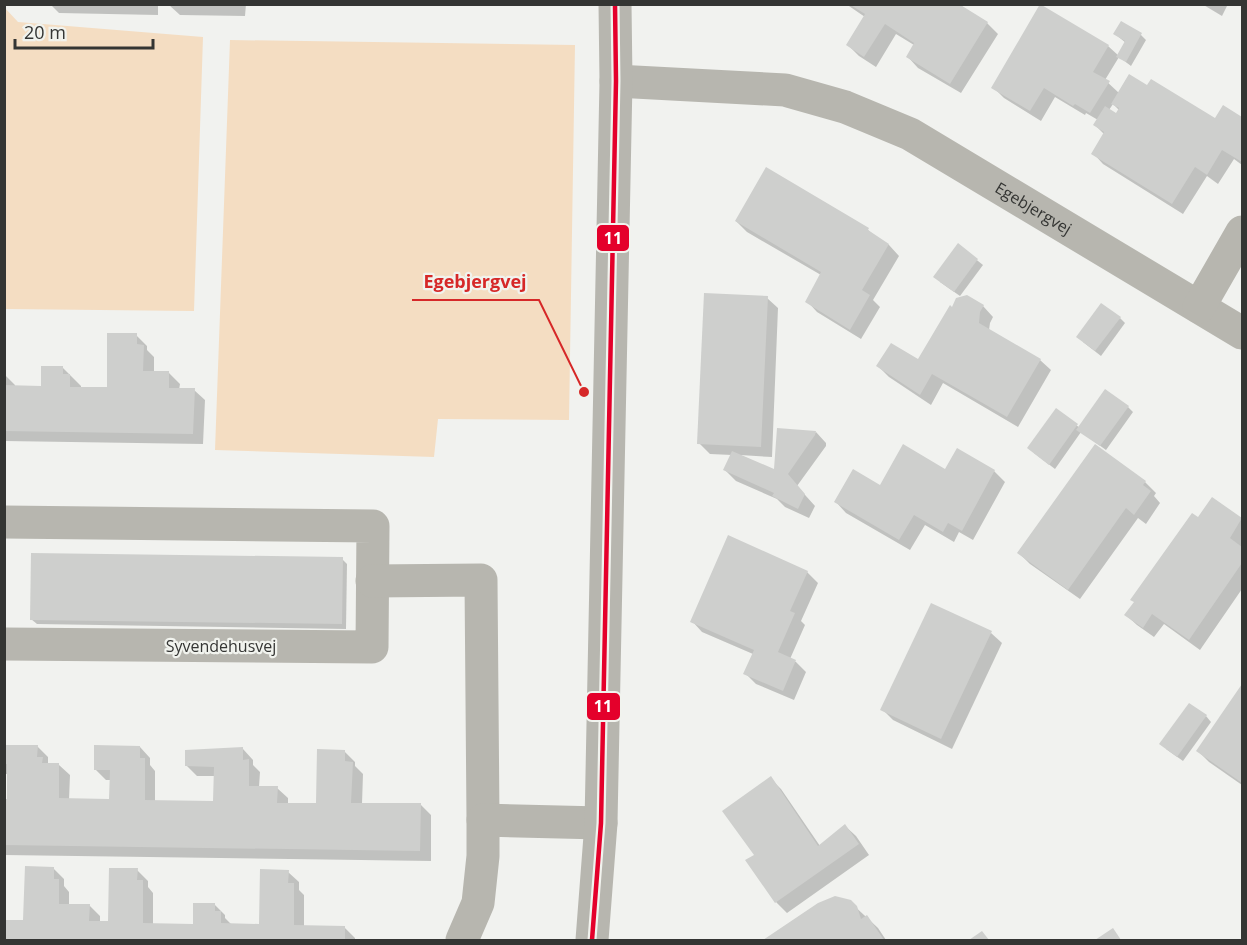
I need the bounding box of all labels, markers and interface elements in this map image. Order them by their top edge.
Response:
scale bar [15,12,153,50]
text: 20 m [24,20,66,44]
street label: Egebjergvej [991,177,1076,239]
line badge: 11 [596,224,630,252]
text: 11 [604,227,622,249]
callout: Egebjergvej [412,264,539,300]
text: Egebjergvej [423,269,527,293]
street label: Syvendehusvej [166,635,276,657]
line badge: 11 [586,692,621,721]
text: 11 [594,695,612,717]

